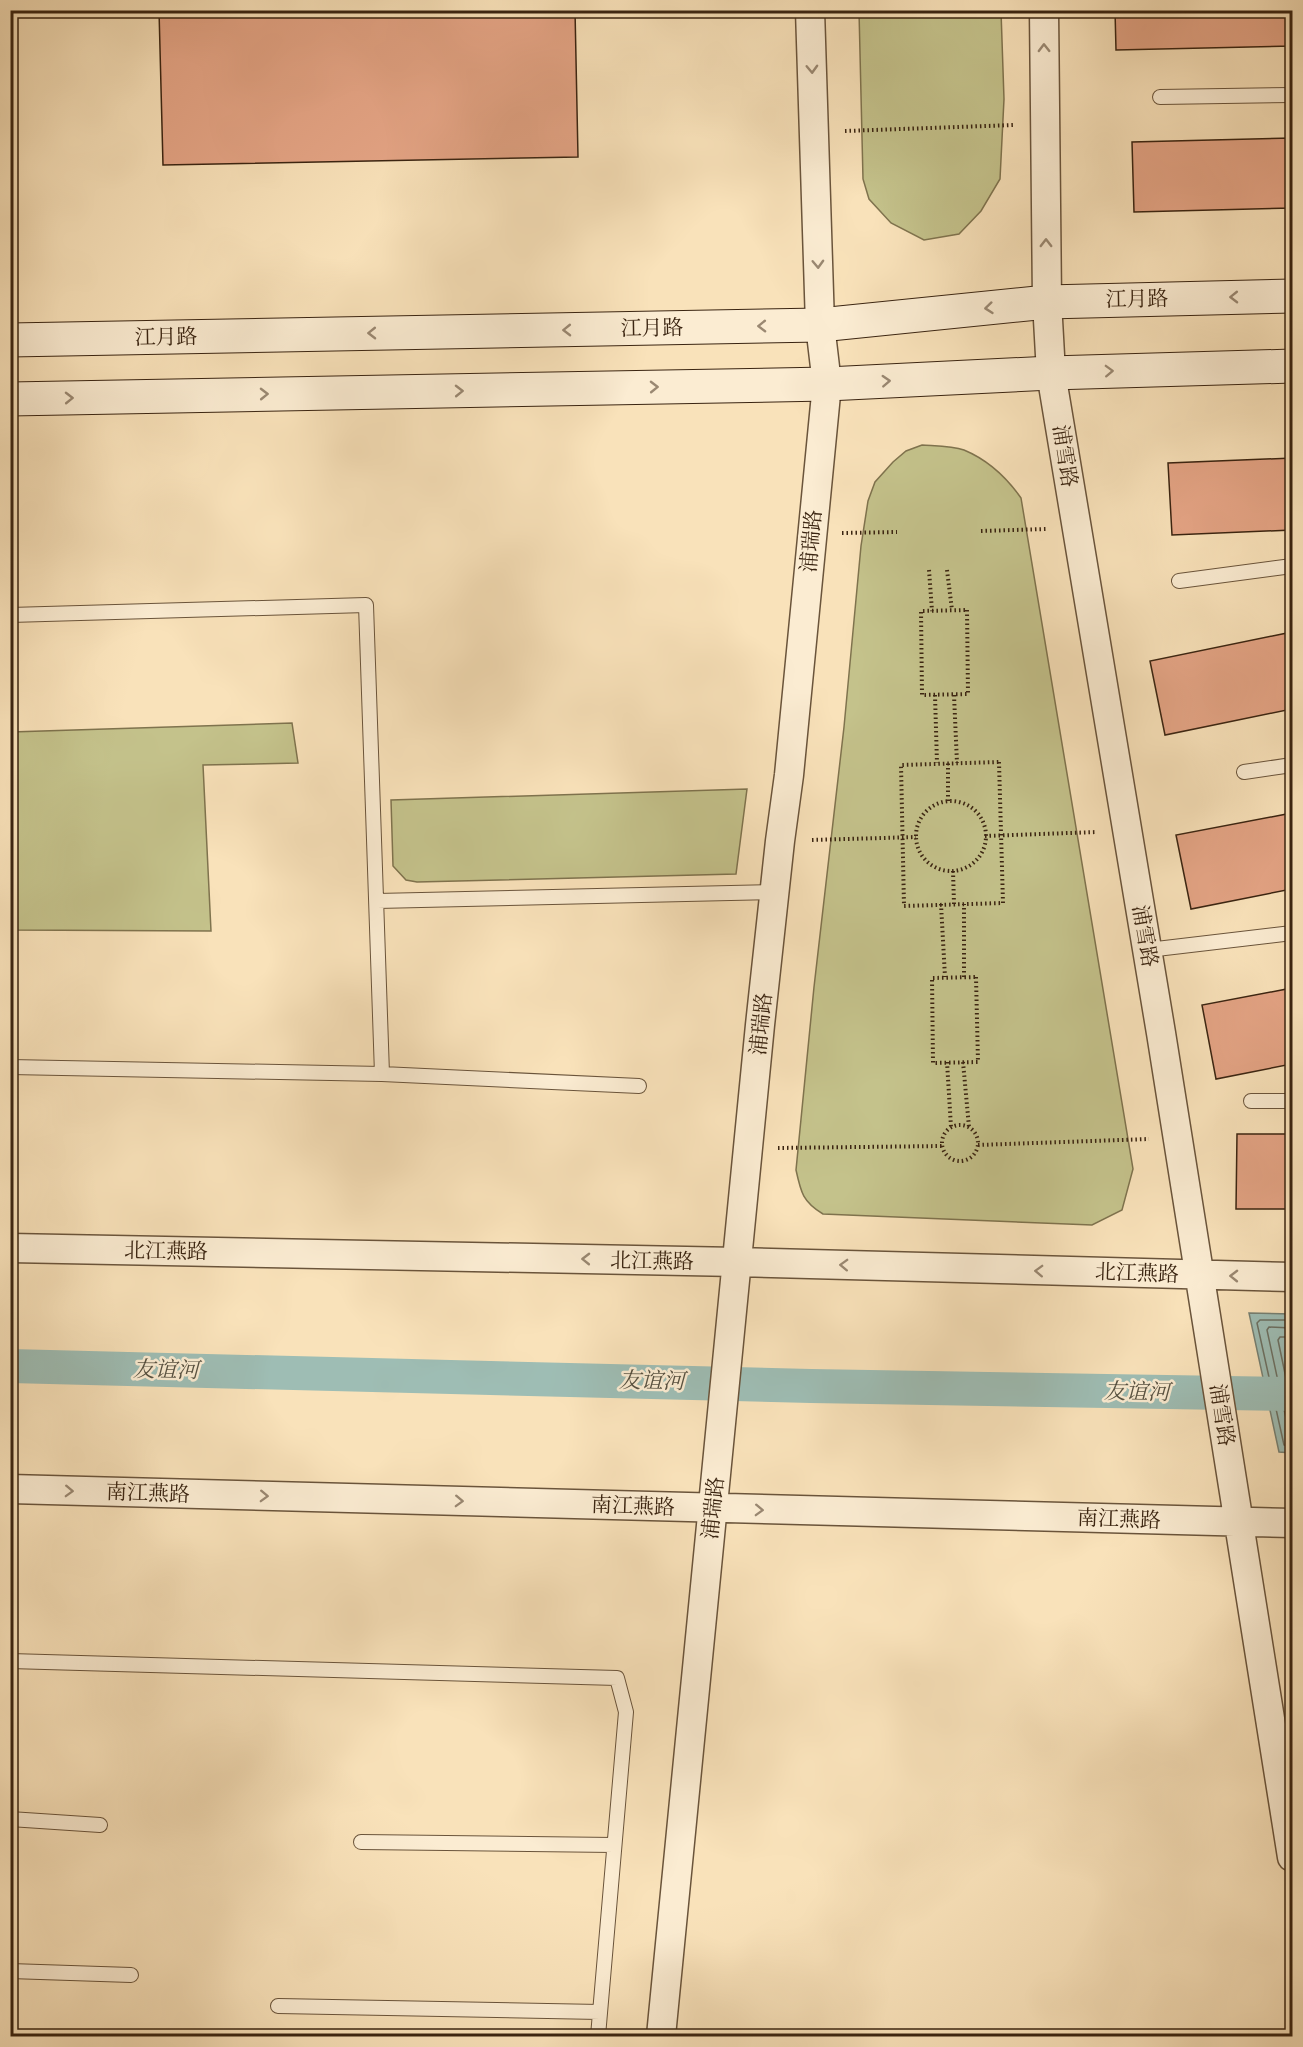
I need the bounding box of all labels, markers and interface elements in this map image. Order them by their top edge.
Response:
one-way arrow [1038,44,1051,53]
one-way arrow [805,64,818,73]
one-way arrow [1040,239,1052,248]
one-way arrow [812,259,825,268]
street label: 江月路 [1105,284,1169,314]
one-way arrow [1230,291,1239,304]
one-way arrow [984,301,993,313]
street label: 江月路 [620,313,684,343]
one-way arrow [757,320,766,332]
street label: 江月路 [134,322,198,352]
one-way arrow [562,324,571,336]
one-way arrow [367,327,376,340]
one-way arrow [1105,365,1114,377]
one-way arrow [881,374,890,387]
one-way arrow [649,381,658,393]
one-way arrow [454,384,463,397]
one-way arrow [259,388,268,400]
one-way arrow [64,391,73,404]
street label: 浦雪路 [1046,423,1084,489]
street label: 浦瑞路 [794,508,828,574]
street label: 浦雪路 [1126,903,1164,969]
street label: 浦瑞路 [744,991,778,1057]
street label: 北江燕路 [124,1236,208,1266]
street label: 北江燕路 [610,1246,694,1276]
one-way arrow [582,1253,591,1265]
street label: 北江燕路 [1095,1258,1179,1288]
one-way arrow [840,1259,849,1272]
one-way arrow [1035,1264,1044,1277]
one-way arrow [1230,1270,1239,1282]
water label: 友谊河 [133,1354,203,1386]
water label: 友谊河 [619,1365,689,1397]
water label: 友谊河 [1104,1376,1174,1408]
street label: 浦雪路 [1203,1382,1241,1448]
street label: 浦瑞路 [696,1475,730,1541]
street label: 南江燕路 [106,1478,190,1508]
one-way arrow [64,1484,73,1497]
one-way arrow [259,1490,268,1502]
street label: 南江燕路 [591,1491,675,1521]
one-way arrow [454,1495,463,1508]
one-way arrow [754,1503,763,1516]
street label: 南江燕路 [1077,1504,1161,1534]

